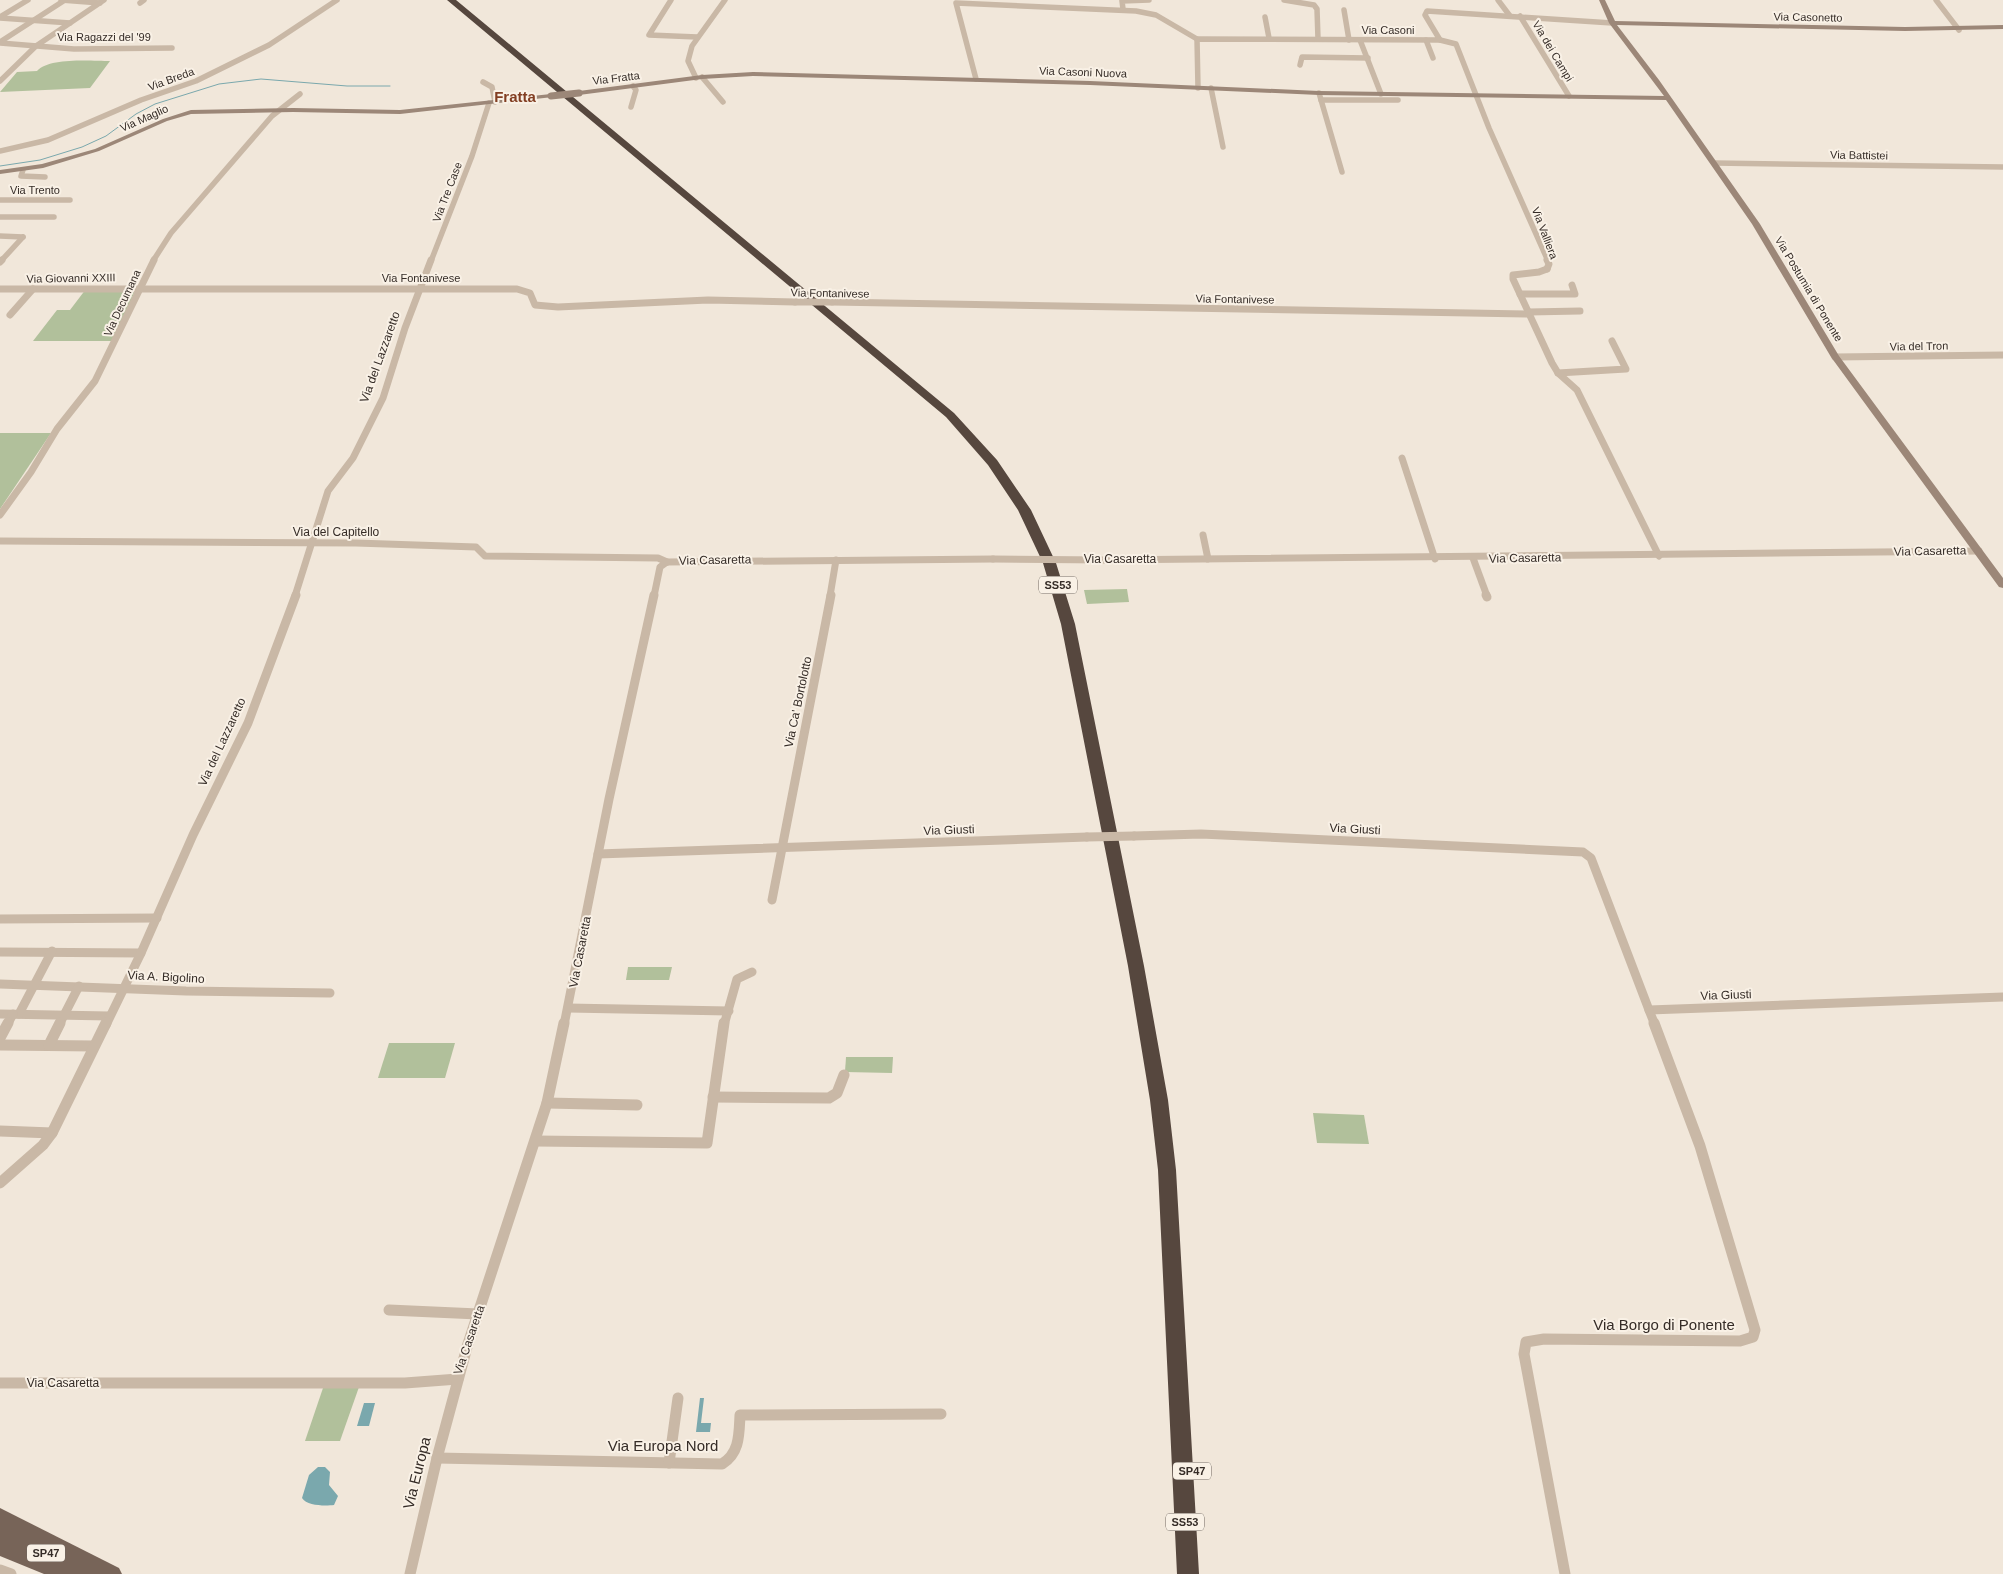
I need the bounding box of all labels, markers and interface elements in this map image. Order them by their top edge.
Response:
street label: Via Casonetto [1773,10,1843,24]
street label: Via dei Campi [1530,19,1576,83]
street label: Via Casoni [1362,24,1415,36]
street label: Via Ragazzi del '99 [57,31,151,43]
street label: Via Casoni Nuova [1039,64,1128,80]
street label: Via Breda [146,65,196,93]
street label: Via Fratta [592,69,641,87]
district label: Fratta [494,88,536,105]
street label: Via Maglio [118,102,170,134]
street label: Via Battistei [1830,148,1888,162]
street label: Via Tre Case [430,160,464,224]
street label: Via Trento [10,184,60,196]
street label: Via Valliera [1530,205,1561,261]
street label: Via Postumia di Ponente [1773,234,1845,344]
street label: Via Decumana [101,267,143,338]
street label: Via Giovanni XXIII [26,271,116,285]
street label: Via Fontanivese [382,272,460,284]
street label: Via Fontanivese [791,286,869,300]
street label: Via Fontanivese [1196,292,1274,306]
street label: Via del Lazzaretto [357,309,403,404]
street label: Via del Tron [1890,339,1948,353]
street label: Via del Capitello [293,525,380,539]
street label: Via Casaretta [1894,543,1967,559]
street label: Via Casaretta [1489,550,1562,566]
street label: Via Casaretta [679,552,752,568]
street label: Via Casaretta [1084,552,1157,566]
road number: SS53 [1039,576,1077,594]
street label: Via Ca' Bortolotto [782,655,815,749]
street label: Via del Lazzaretto [195,695,249,788]
street label: Via Giusti [1329,821,1381,837]
street label: Via Giusti [923,822,975,838]
street label: Via Casaretta [566,915,594,989]
street label: Via A. Bigolino [127,968,205,986]
street label: Via Giusti [1700,987,1752,1003]
street label: Via Casaretta [451,1303,488,1377]
street label: Via Borgo di Ponente [1593,1316,1735,1333]
street label: Via Casaretta [27,1376,100,1390]
street label: Via Europa [399,1434,434,1511]
street label: Via Europa Nord [608,1437,718,1454]
road number: SP47 [1173,1462,1211,1480]
road number: SS53 [1166,1514,1204,1530]
road number: SP47 [27,1545,65,1562]

